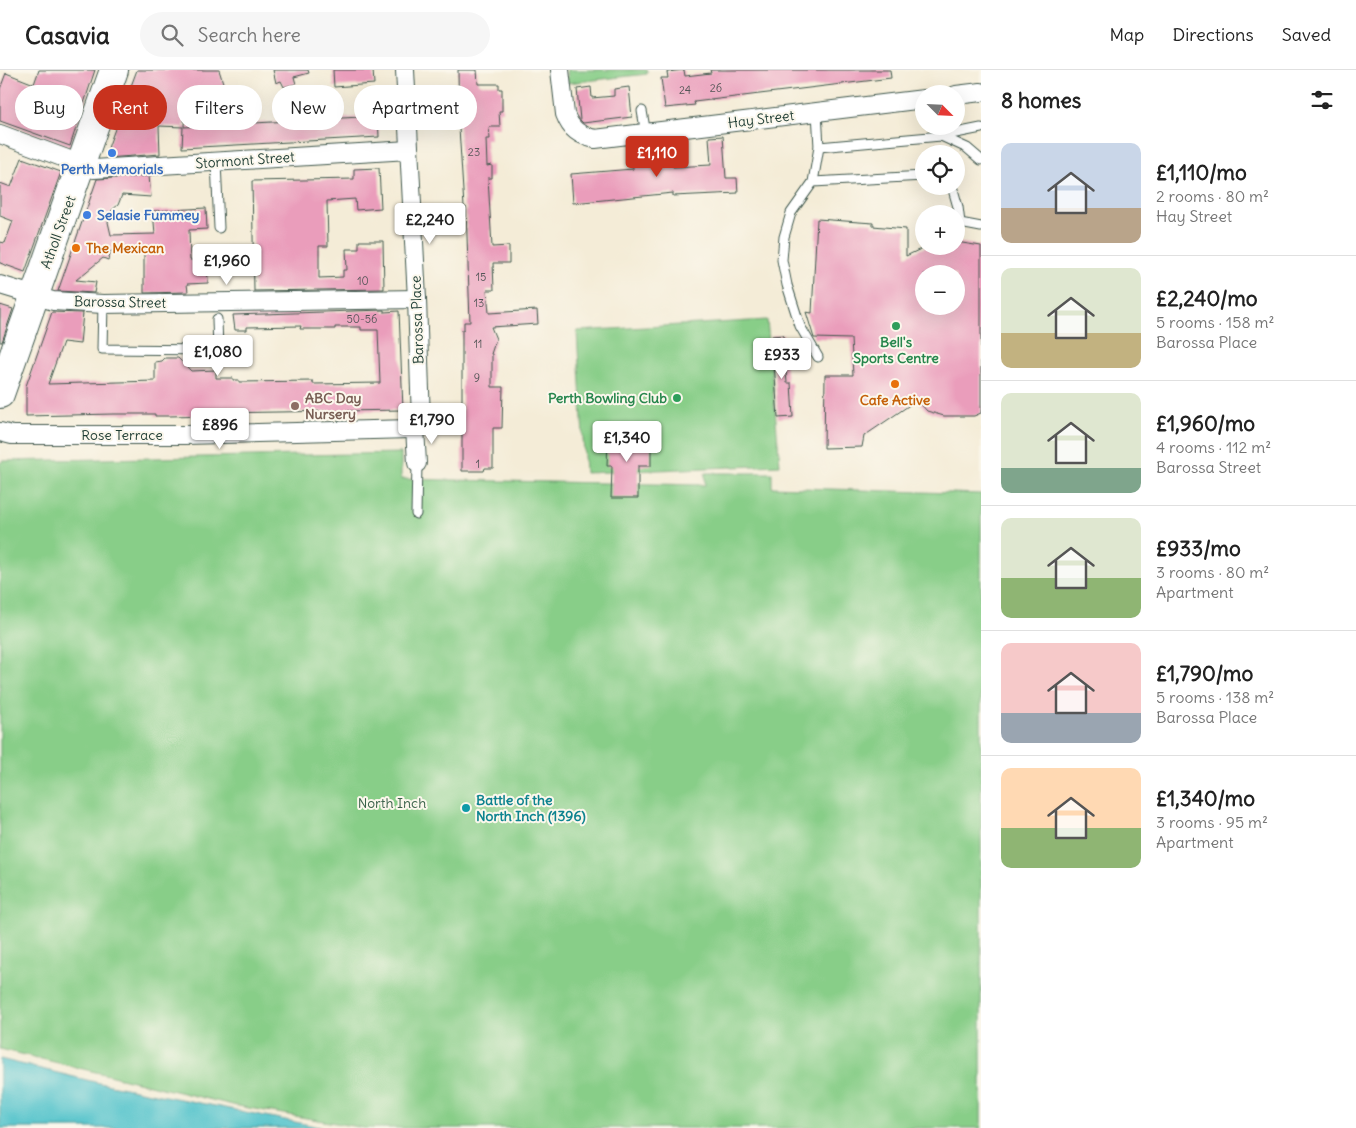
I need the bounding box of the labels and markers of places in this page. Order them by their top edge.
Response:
pin: £1,110 [616,136,698,178]
marker: Perth Memorials [106,147,118,159]
place label: Perth Memorials [61,160,164,178]
pin: £2,240 [389,202,471,245]
place label: Selasie Fummey [97,206,200,224]
marker: Selasie Fummey [81,209,93,221]
place label: The Mexican [86,239,164,257]
marker: The Mexican [70,242,82,254]
pin: £1,960 [186,244,268,286]
marker: Bell's Sports Centre [890,320,902,332]
place label: Bell's Sports Centre [853,333,939,367]
pin: £1,080 [177,334,259,377]
pin: £933 [752,338,812,380]
marker: Cafe Active [889,378,901,390]
place label: ABC Day Nursery [305,389,362,423]
place label: Perth Bowling Club [548,389,667,407]
place label: Cafe Active [860,391,931,409]
marker: Perth Bowling Club [671,392,683,404]
marker: ABC Day Nursery [289,400,301,412]
pin: £1,790 [391,402,473,445]
pin: £896 [190,408,250,450]
pin: £1,340 [586,420,668,463]
place label: Battle of the North Inch (1396) [476,791,586,825]
marker: Battle of the North Inch (1396) [460,802,472,814]

